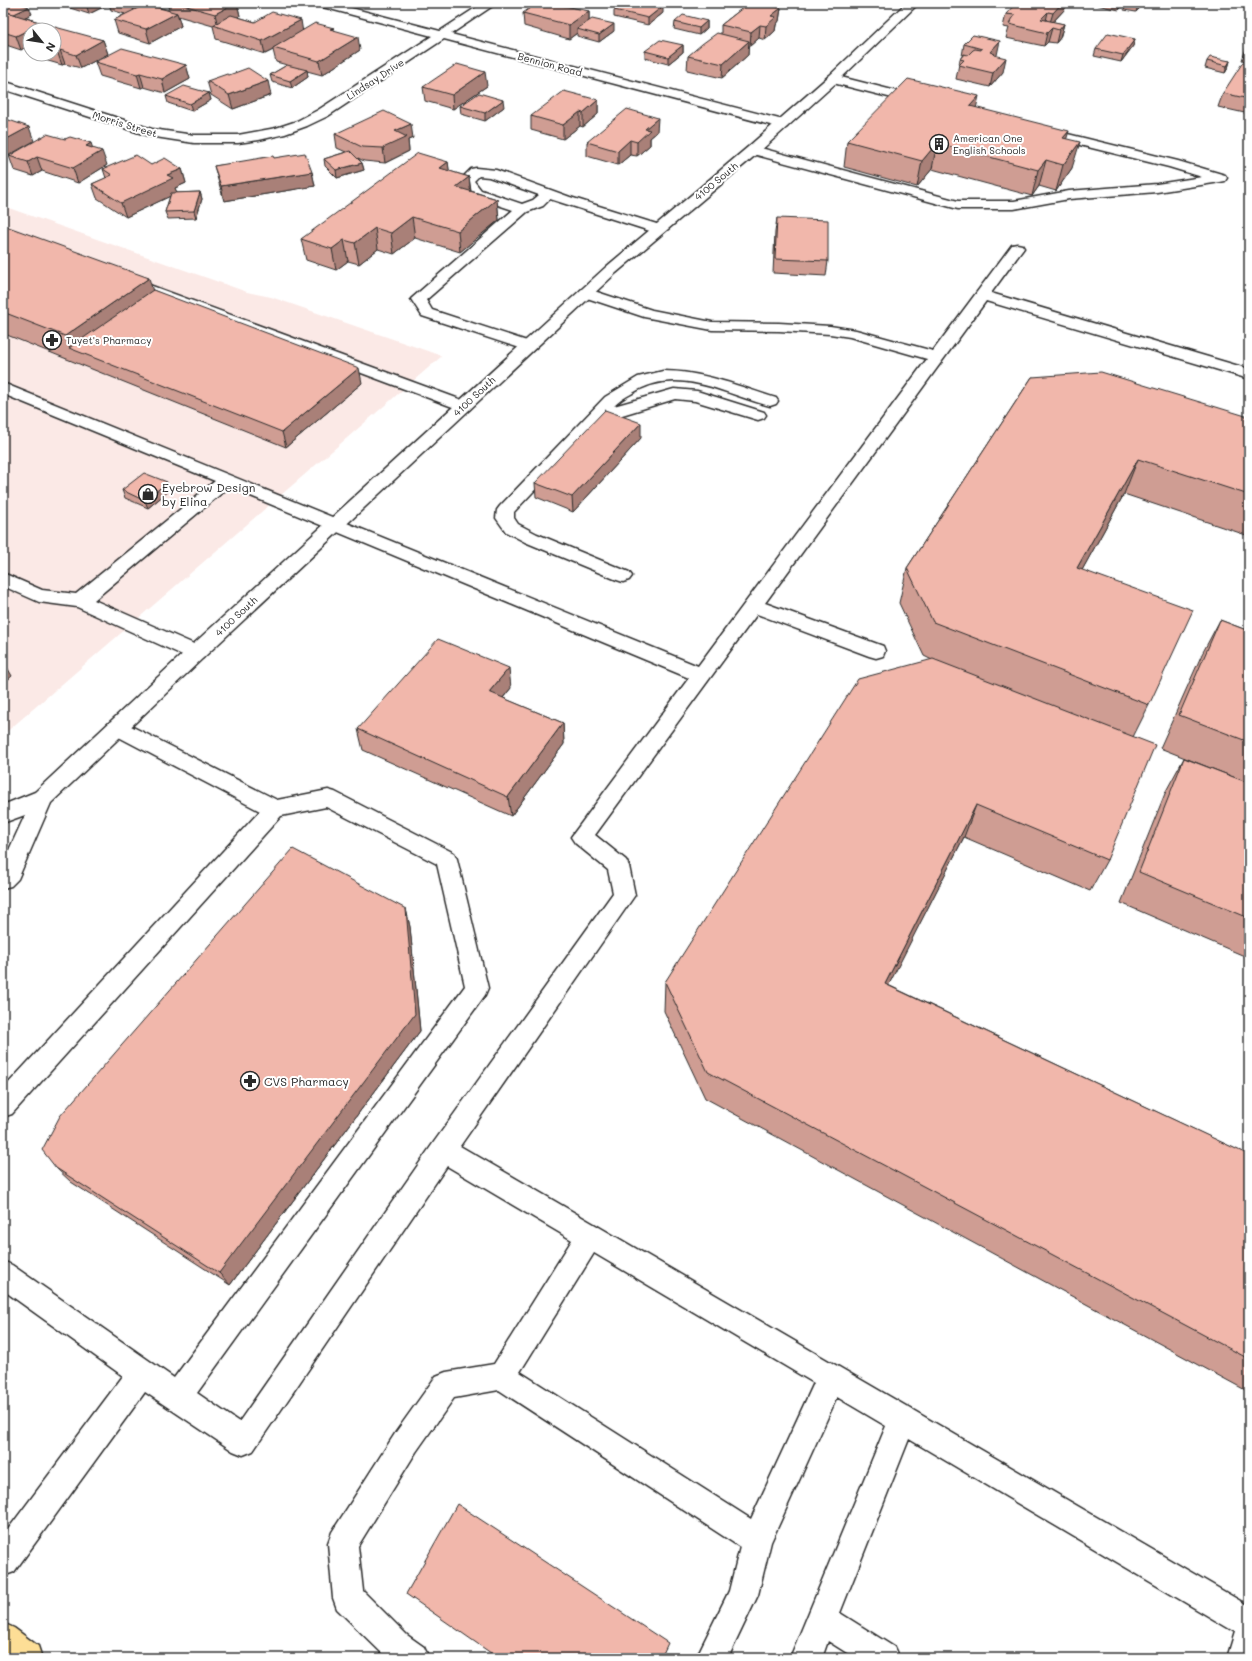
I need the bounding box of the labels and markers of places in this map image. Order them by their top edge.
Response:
place label: American One English Schools [953,131,1026,157]
building icon: American One English Schools [928,133,950,155]
pharmacy icon: Tuyet's Pharmacy [41,329,63,351]
place label: Tuyet's Pharmacy [66,333,151,347]
place label: Eyebrow Design by Elina [162,479,255,509]
shop icon: Eyebrow Design by Elina [137,483,159,505]
pharmacy icon: CVS Pharmacy [239,1070,261,1092]
place label: CVS Pharmacy [264,1073,349,1089]

